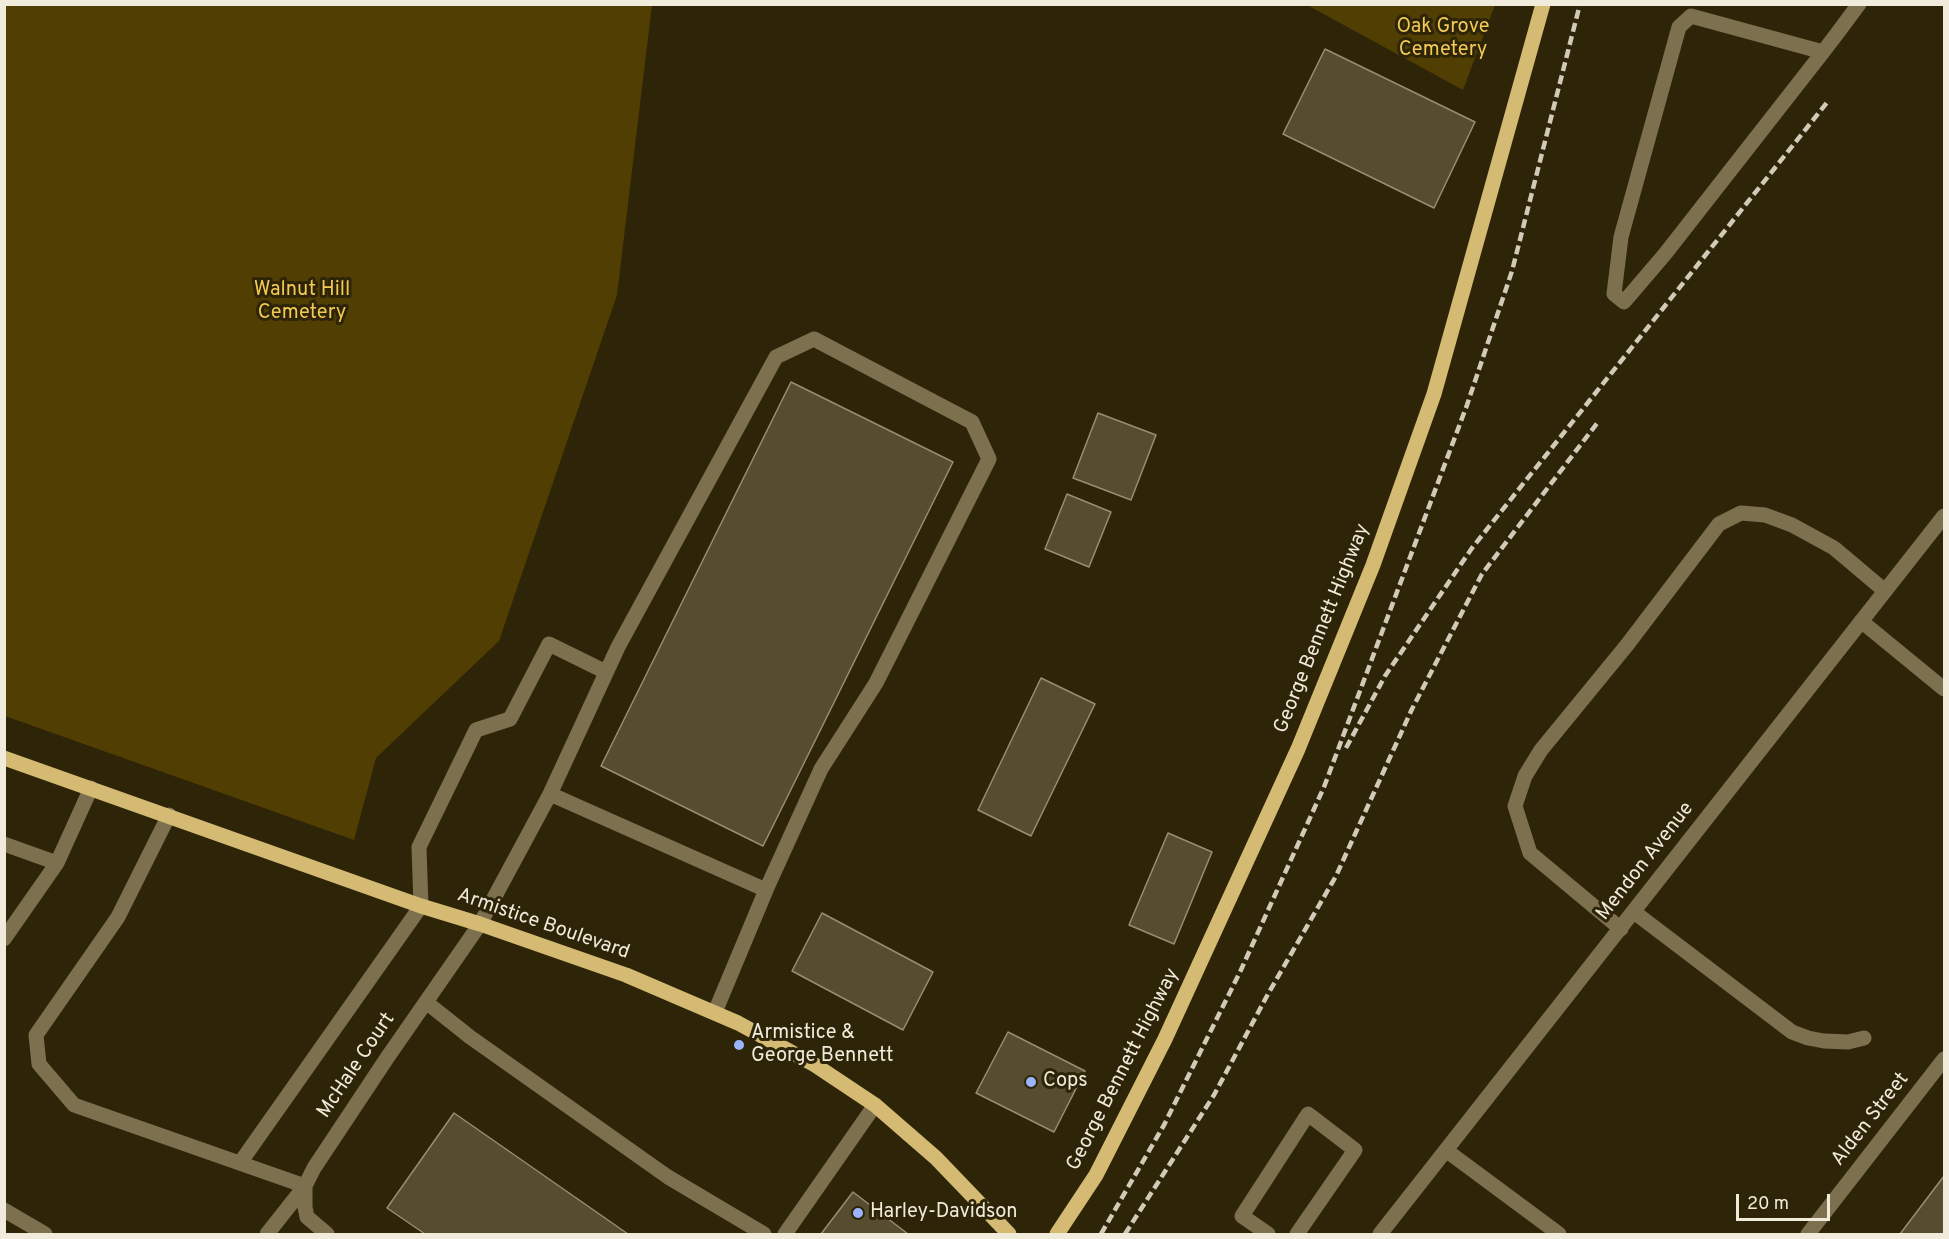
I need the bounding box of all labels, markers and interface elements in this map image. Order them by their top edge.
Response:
park label: Oak Grove Cemetery [1396,16,1490,63]
park label: Walnut Hill Cemetery [254,279,350,326]
street label: George Bennett Highway [1270,521,1376,737]
street label: Mendon Avenue [1592,798,1700,926]
street label: Armistice Boulevard [454,884,632,966]
street label: George Bennett Highway [1063,965,1185,1175]
street label: McHale Court [313,1009,401,1123]
place label: Armistice & George Bennett [751,1022,894,1069]
marker: Armistice & George Bennett [732,1038,746,1052]
street label: Alden Street [1827,1068,1915,1172]
place label: Cops [1043,1070,1088,1094]
marker: Cops [1024,1075,1038,1089]
scale bar [1739,1182,1834,1220]
text: 20 m [1747,1193,1789,1216]
place label: Harley-Davidson [870,1201,1018,1225]
marker: Harley-Davidson [851,1206,865,1220]

